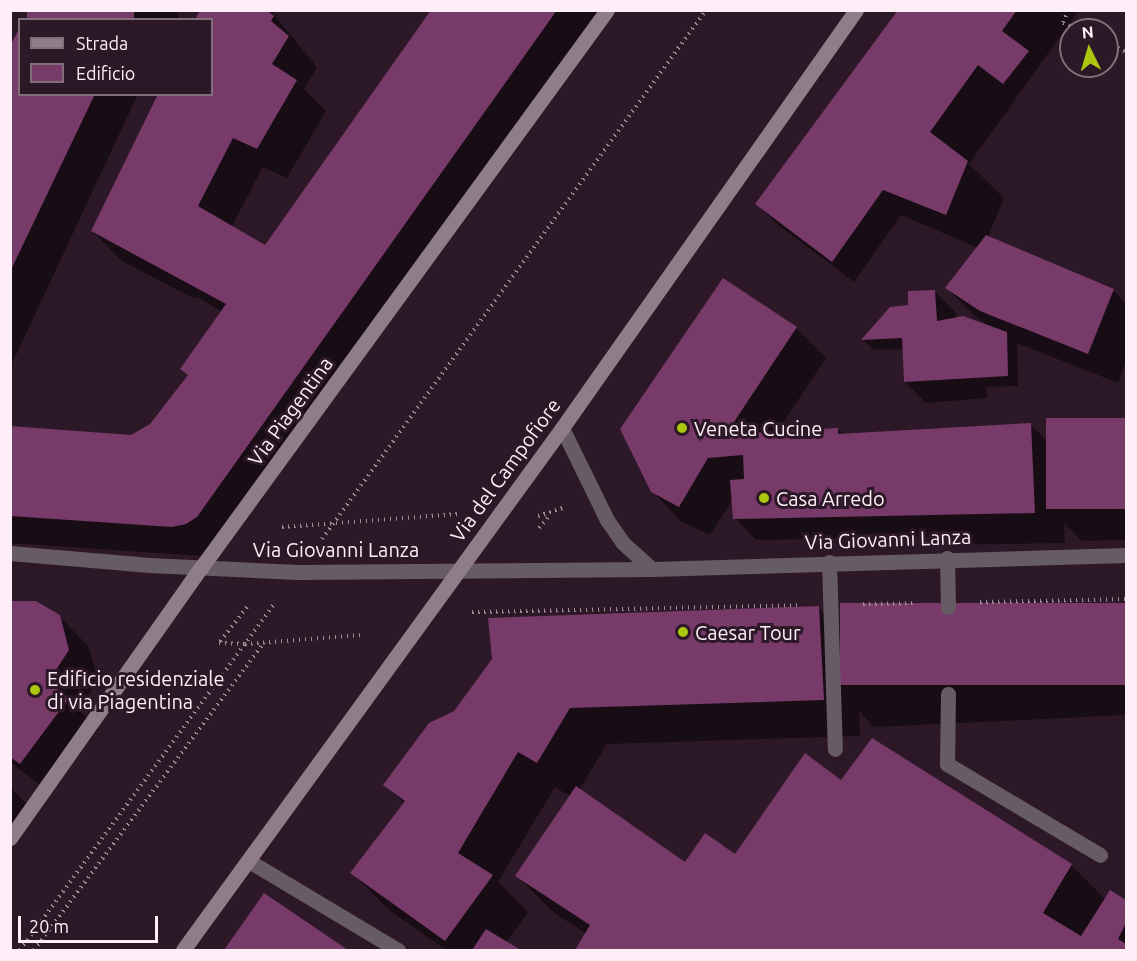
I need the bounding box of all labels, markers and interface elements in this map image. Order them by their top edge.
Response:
legend [18,18,213,96]
north arrow [1059,18,1119,78]
text: N [1081,23,1094,42]
text: Strada [76,33,128,53]
text: Edificio [76,63,135,83]
street label: Via Piagentina [243,352,337,470]
street label: Via del Campofiore [445,394,565,546]
place label: Veneta Cucine [694,416,822,440]
marker: Veneta Cucine [675,421,689,435]
place label: Casa Arredo [776,486,885,510]
marker: Casa Arredo [757,491,771,505]
street label: Via Giovanni Lanza [804,524,972,554]
street label: Via Giovanni Lanza [253,537,419,561]
place label: Caesar Tour [695,620,801,644]
marker: Caesar Tour [676,625,690,639]
place label: Edificio residenziale di via Piagentina [47,666,224,713]
marker: Edificio residenziale di via Piagentina [28,683,42,697]
scale bar [21,904,160,942]
text: 20 m [29,916,69,936]

